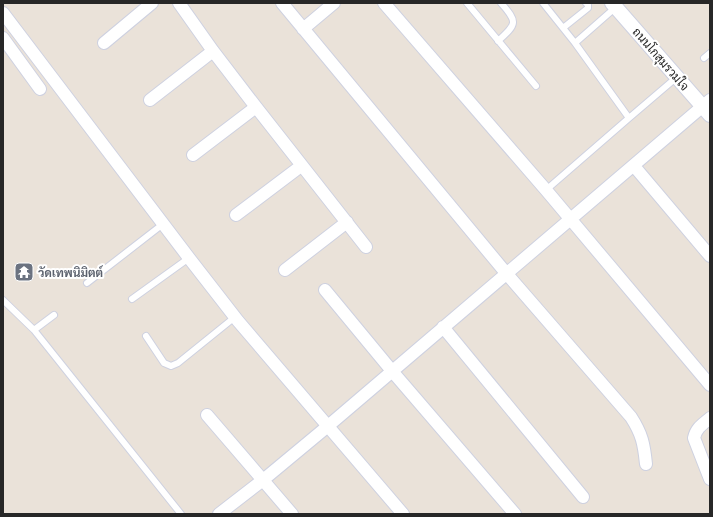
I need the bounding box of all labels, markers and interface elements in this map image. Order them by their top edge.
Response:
street label: ถนนโกสุมรวมใจ [628,24,692,95]
temple icon: วัดเทพนิมิตต์ [13,261,35,283]
place label: วัดเทพนิมิตต์ [38,265,104,280]

